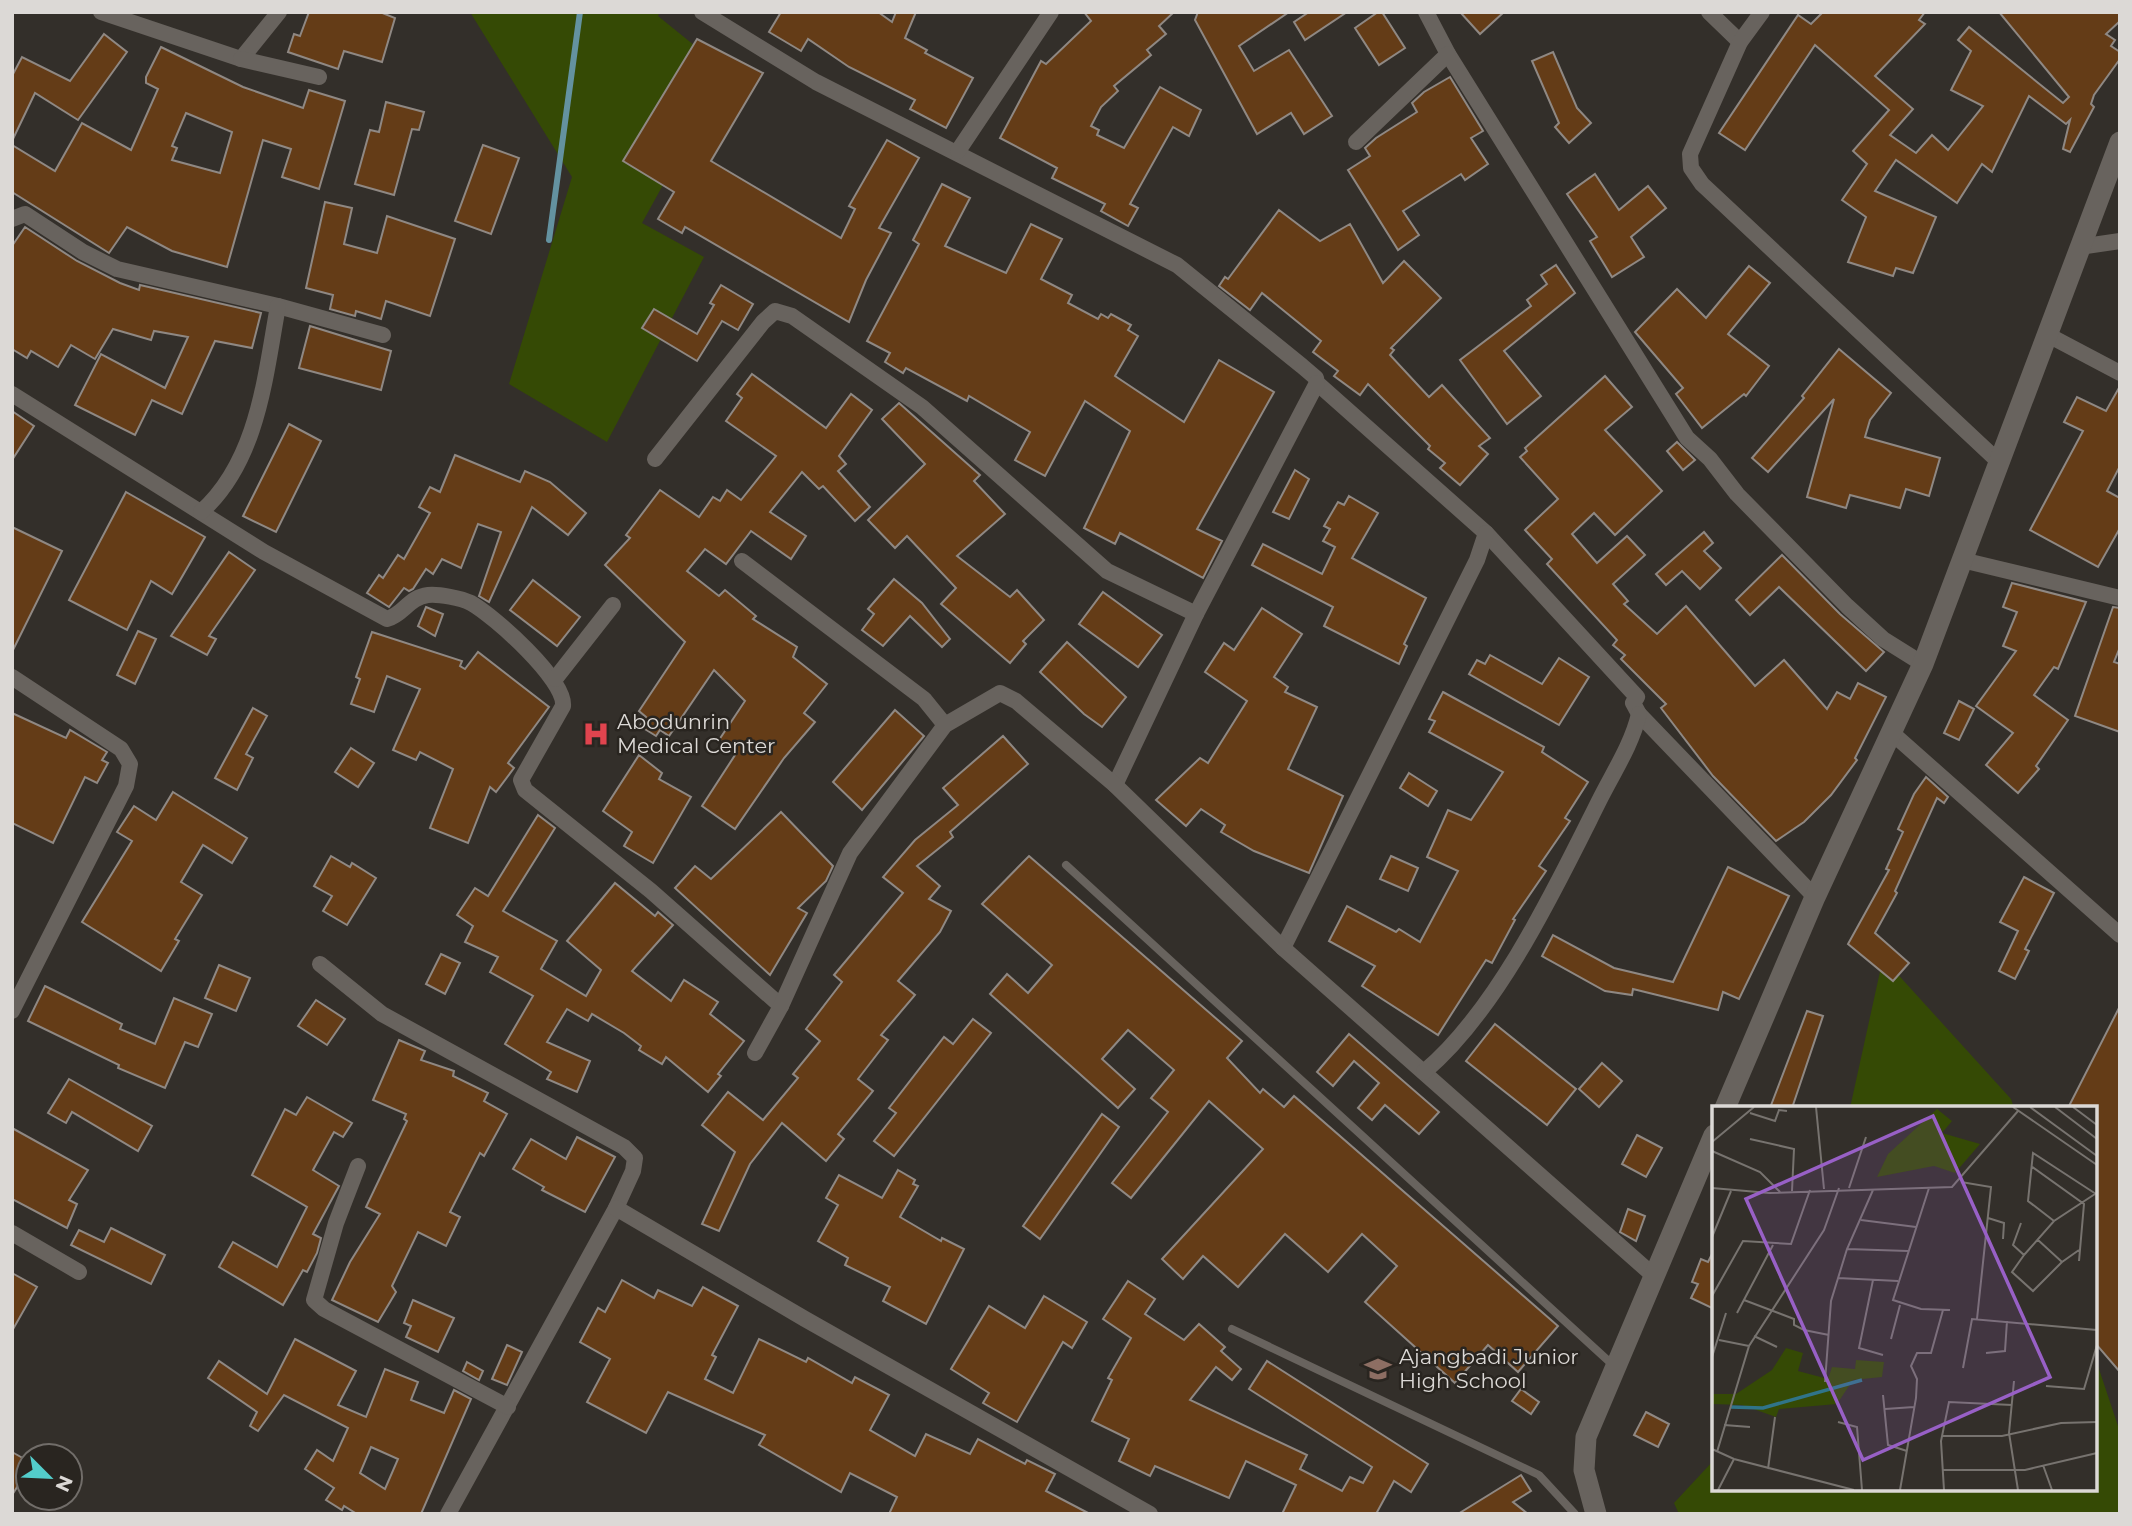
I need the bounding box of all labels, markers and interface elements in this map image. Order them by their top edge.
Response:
place label: Abodunrin Medical Center [617,709,776,758]
hospital icon: Abodunrin Medical Center [581,719,611,749]
inset map [1712,1106,2097,1491]
place label: Ajangbadi Junior High School [1399,1344,1579,1393]
school or university icon: Ajangbadi Junior High School [1363,1354,1393,1384]
north arrow [14,1442,84,1512]
text: N [50,1472,78,1495]

